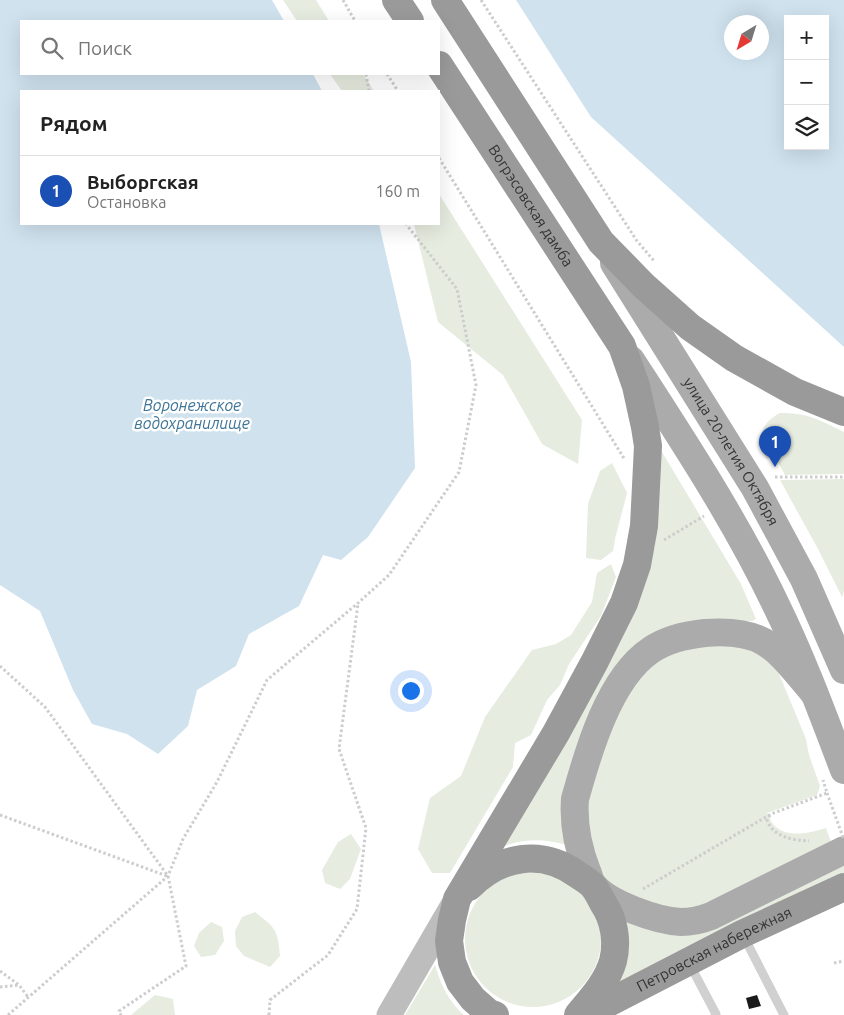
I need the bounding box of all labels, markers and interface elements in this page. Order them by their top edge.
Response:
north arrow [724,15,769,60]
map controls [784,15,829,150]
button: + [784,15,829,60]
search box [20,20,440,75]
icon: search [38,34,66,62]
text: Поиск [78,37,132,59]
button: − [784,60,829,105]
button: layers [784,105,829,150]
text: Рядом [40,111,108,135]
street label: Вогрэсовская дамба [485,141,577,270]
text: Выборгская [87,171,199,193]
text: 1 [51,182,61,200]
text: 160 m [375,182,420,200]
text: Остановка [87,193,166,211]
street label: улица 20-летия Октября [680,374,783,528]
water label: Воронежское водохранилище [134,396,250,432]
pin: 1 [759,426,791,467]
your location [398,678,424,704]
street label: Петровская набережная [634,903,794,995]

